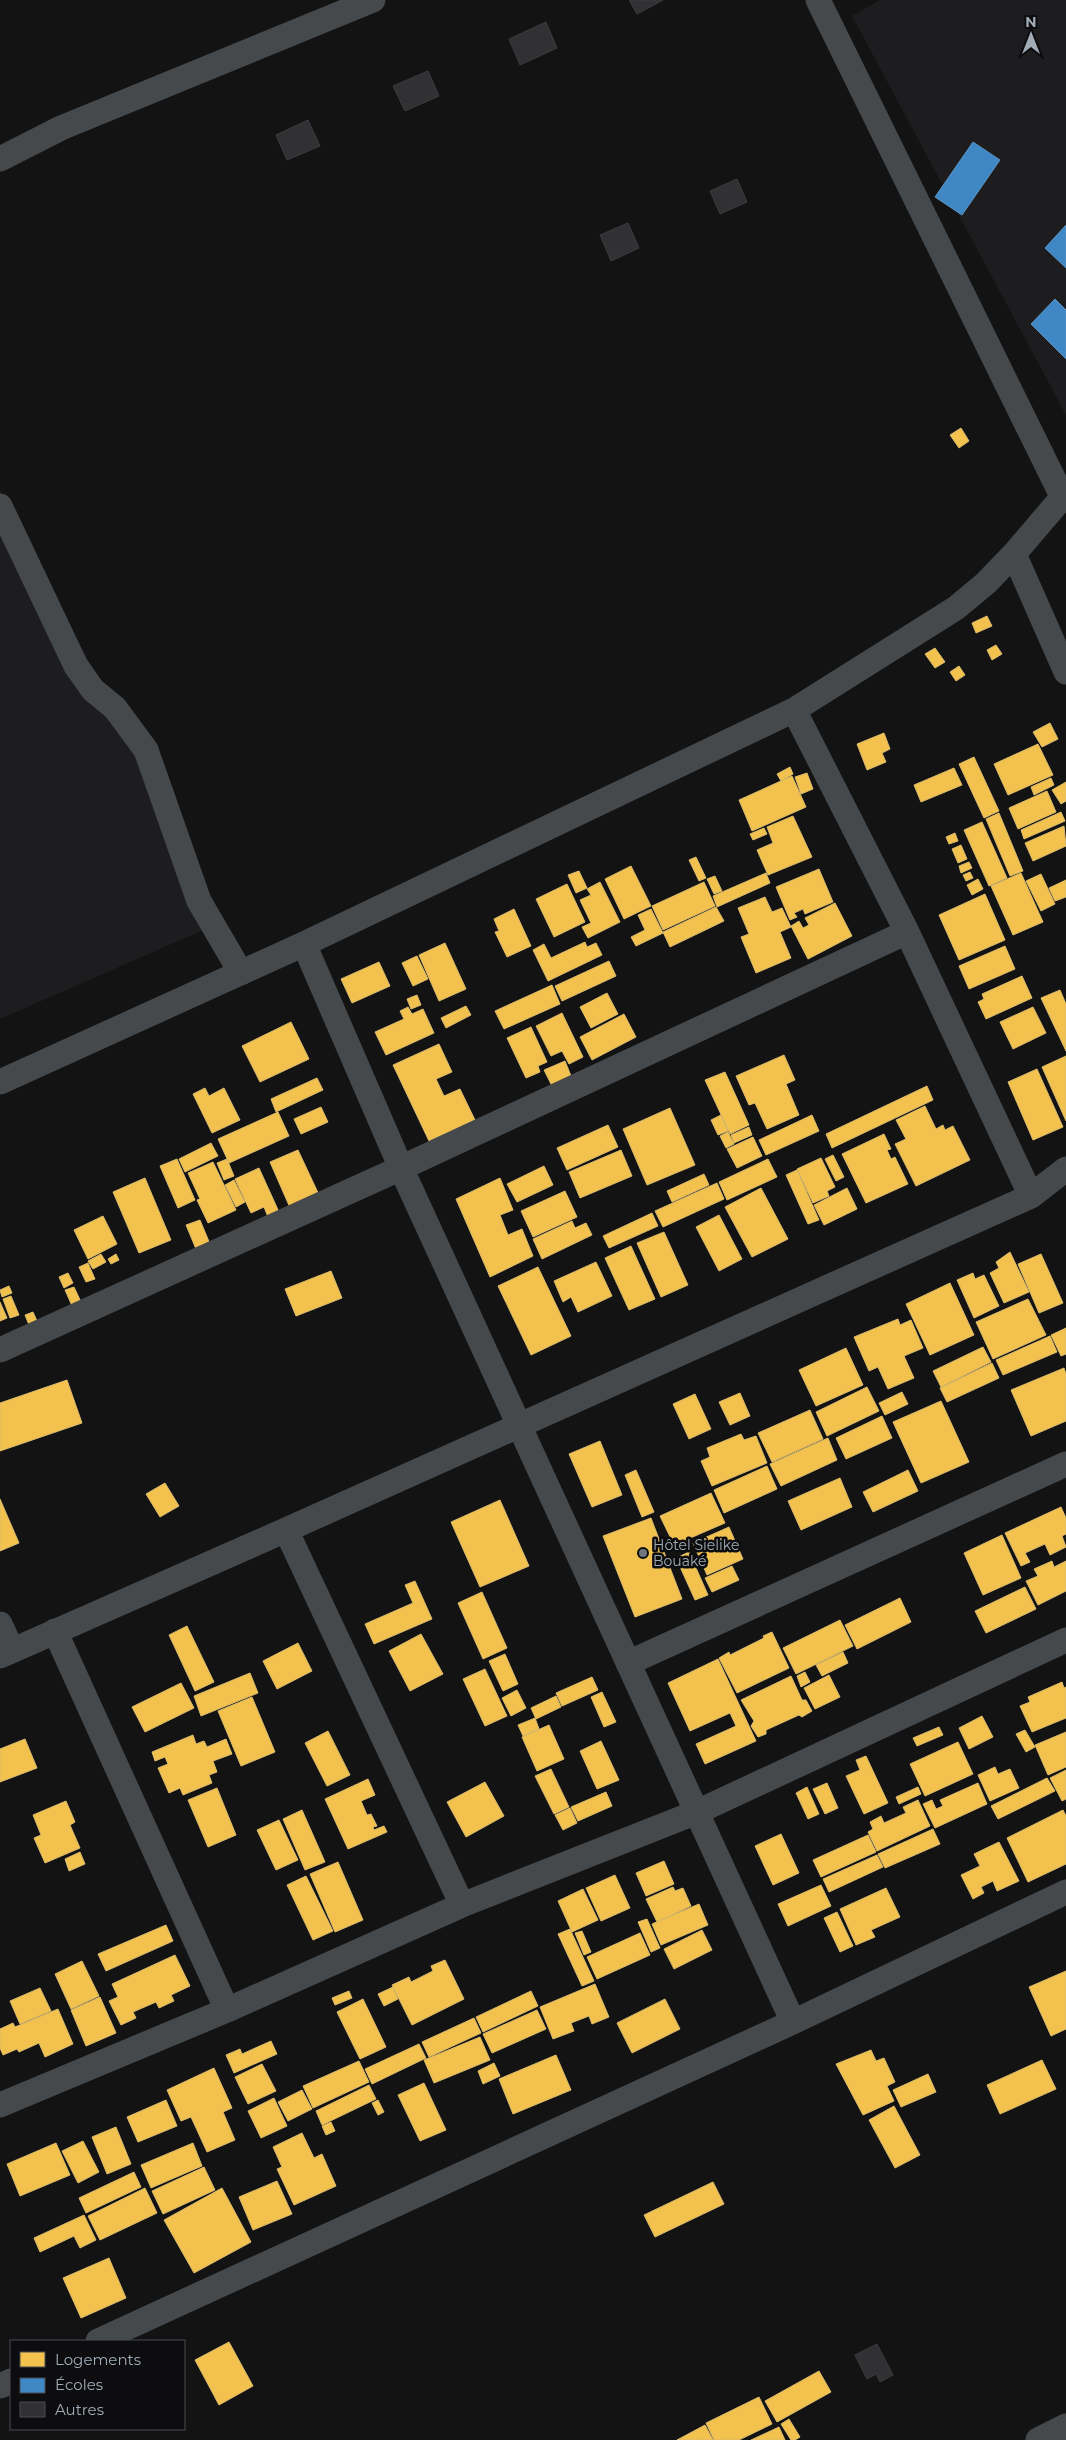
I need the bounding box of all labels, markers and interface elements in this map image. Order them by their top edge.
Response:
north arrow [1006,10,1056,60]
text: N [1025,13,1037,31]
place label: Hôtel Sielike Bouaké [653,1536,739,1570]
marker: Hôtel Sielike Bouaké [637,1547,649,1559]
legend [10,2340,185,2430]
text: Logements [55,2350,141,2369]
text: Écoles [55,2375,103,2394]
text: Autres [55,2400,104,2419]

